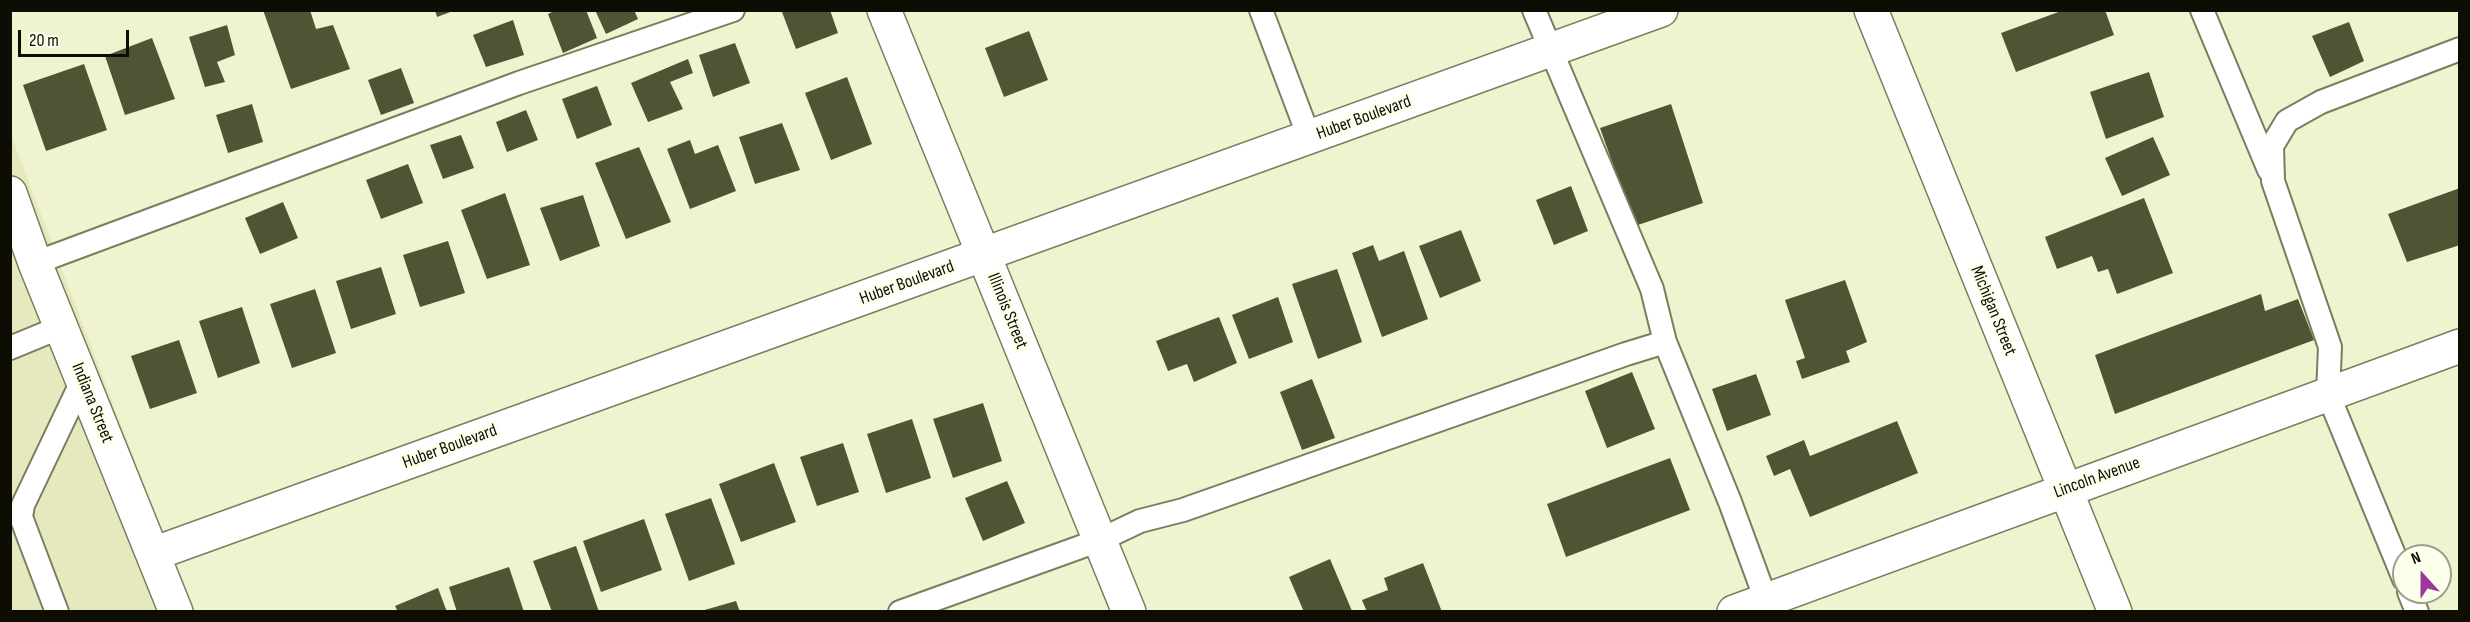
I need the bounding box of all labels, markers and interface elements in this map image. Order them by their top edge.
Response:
scale bar [21,18,132,56]
text: 20 m [29,30,59,51]
street label: Huber Boulevard [1314,91,1414,145]
street label: Huber Boulevard [857,256,957,310]
street label: Michigan Street [1965,263,2021,359]
street label: Illinois Street [982,270,1032,352]
street label: Indiana Street [66,360,118,446]
street label: Huber Boulevard [400,420,500,474]
street label: Lincoln Avenue [2051,452,2143,504]
north arrow [2392,544,2452,604]
text: N [2409,548,2423,569]

